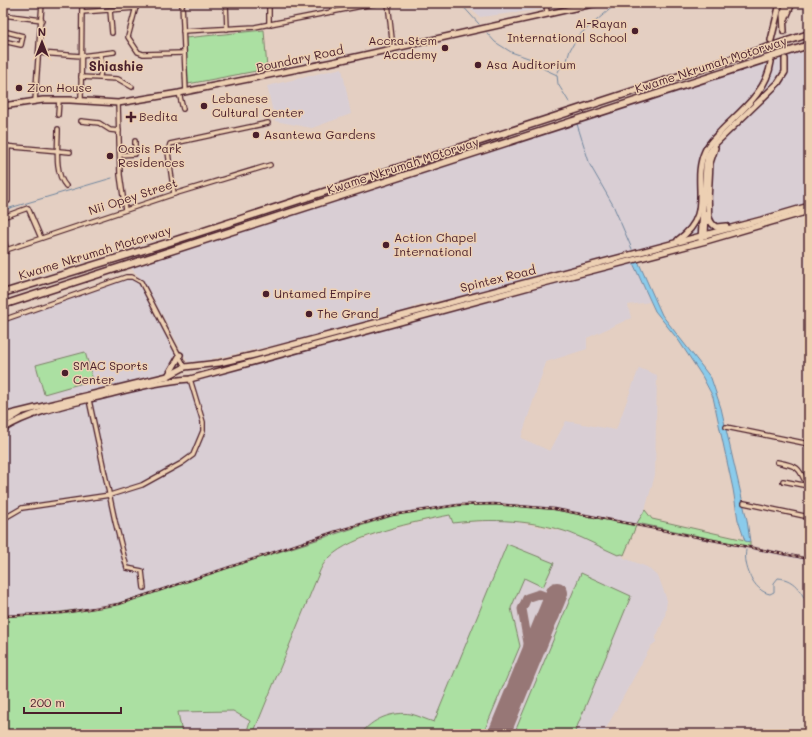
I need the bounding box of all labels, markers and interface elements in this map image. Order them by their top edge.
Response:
place label: Al-Rayan International School [507,15,627,45]
north arrow [22,22,62,62]
text: N [38,24,46,39]
marker: Al-Rayan International School [630,26,640,36]
place label: Accra Stem Academy [368,32,437,62]
street label: Kwame Nkrumah Motorway [633,32,789,96]
street label: Boundary Road [255,41,345,75]
marker: Accra Stem Academy [440,43,450,53]
place label: Asa Auditorium [486,56,576,72]
district label: Shiashie [89,57,143,74]
marker: Asa Auditorium [473,60,483,70]
place label: Zion House [27,79,92,95]
marker: Zion House [14,83,24,93]
place label: Lebanese Cultural Center [212,90,304,120]
marker: Lebanese Cultural Center [199,101,209,111]
place label: Bedita [139,108,178,124]
marker: Bedita [126,112,136,122]
place label: Asantewa Gardens [264,126,376,142]
marker: Asantewa Gardens [251,130,261,140]
street label: Kwame Nkrumah Motorway [325,133,481,197]
place label: Oasis Park Residences [118,140,185,170]
marker: Oasis Park Residences [105,151,115,161]
street label: Nii Opey Street [86,174,179,218]
street label: Kwame Nkrumah Motorway [17,221,173,283]
place label: Action Chapel International [394,229,477,259]
marker: Action Chapel International [381,240,391,250]
street label: Spintex Road [458,261,537,295]
place label: Untamed Empire [274,285,371,301]
marker: Untamed Empire [261,289,271,299]
place label: The Grand [317,305,379,321]
marker: The Grand [304,309,314,319]
place label: SMAC Sports Center [73,357,148,387]
marker: SMAC Sports Center [60,368,70,378]
scale bar [24,689,121,715]
text: 200 m [30,694,65,710]

